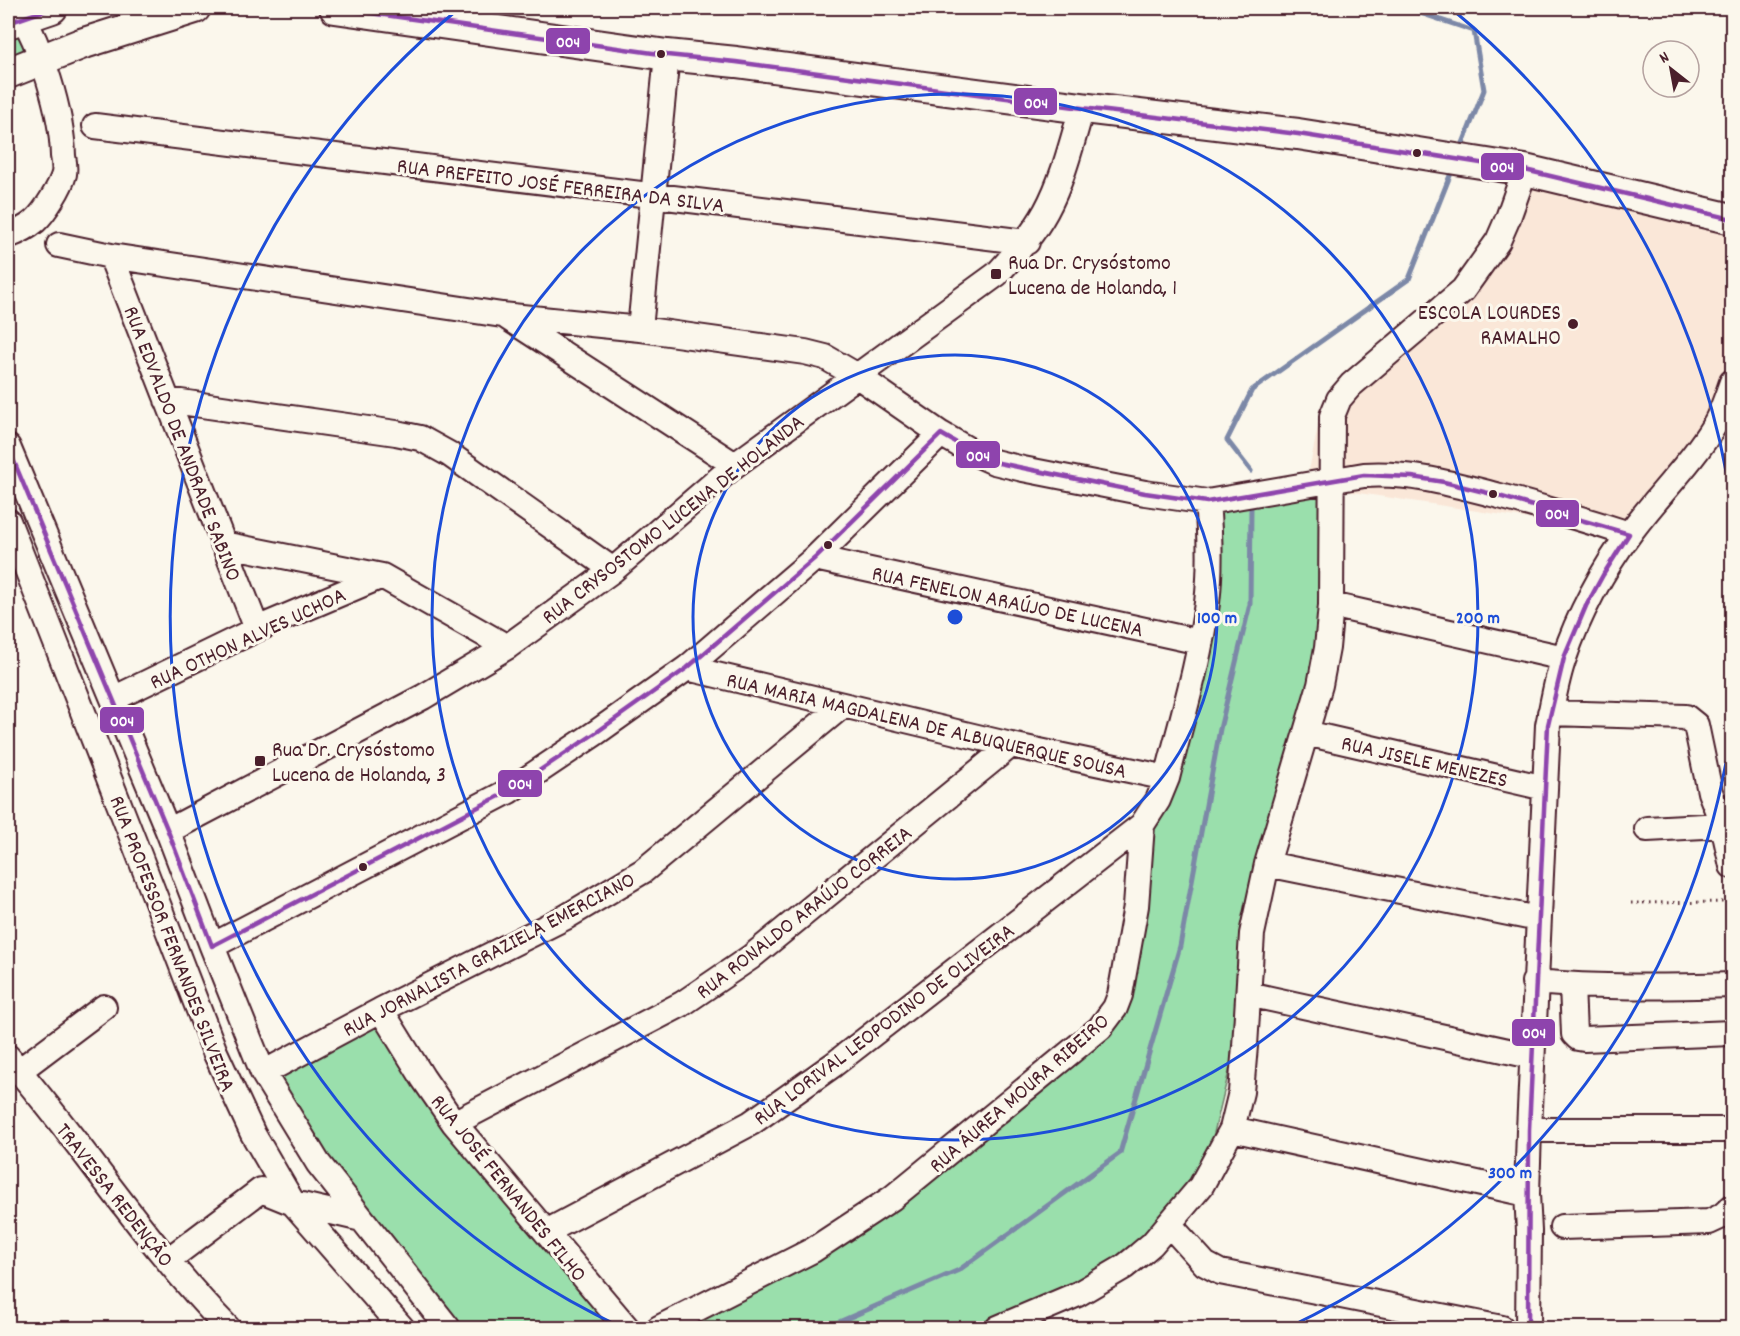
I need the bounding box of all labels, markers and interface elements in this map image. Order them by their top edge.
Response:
line badge: 004 [545,27,591,55]
text: 004 [556,32,580,55]
north arrow [1641,39,1701,99]
text: N [1655,46,1674,70]
unlabelled marker [655,48,667,60]
line badge: 004 [1013,87,1058,116]
text: 004 [1024,93,1048,116]
unlabelled marker [1411,147,1423,159]
street label: RUA PREFEITO JOSÉ FERREIRA DA SILVA [395,152,726,223]
line badge: 004 [1480,152,1525,181]
text: 004 [1490,157,1514,180]
place label: Rua Dr. Crysóstomo Lucena de Holanda, 1 [1008,249,1177,305]
marker: Rua Dr. Crysóstomo Lucena de Holanda, 1 [989,267,1003,281]
place label: ESCOLA LOURDES RAMALHO [1418,299,1561,355]
street label: RUA EDVALDO DE ANDRADE SABINO [114,302,248,586]
marker: ESCOLA LOURDES RAMALHO [1566,317,1580,331]
street label: RUA CRYSOSTOMO LUCENA DE HOLANDA [536,408,812,633]
line badge: 004 [955,440,1001,469]
text: 004 [966,446,990,469]
unlabelled marker [1487,488,1499,500]
line badge: 004 [1535,499,1580,528]
text: 004 [1545,504,1569,527]
unlabelled marker [822,539,834,551]
street label: RUA FENELON ARAÚJO DE LUCENA [869,560,1146,647]
street label: RUA OTHON ALVES UCHOA [145,581,352,699]
centre of rings [945,607,965,627]
text: 100 m [1197,607,1237,632]
text: 200 m [1456,607,1500,632]
street label: RUA MARIA MAGDALENA DE ALBUQUERQUE SOUSA [723,666,1129,789]
line badge: 004 [99,706,145,734]
text: 004 [110,711,134,734]
street label: RUA JISELE MENEZES [1338,729,1511,798]
place label: Rua Dr. Crysóstomo Lucena de Holanda, 3 [272,736,446,792]
marker: Rua Dr. Crysóstomo Lucena de Holanda, 3 [253,754,267,768]
line badge: 004 [497,769,543,798]
text: 004 [508,774,532,797]
street label: RUA PROFESSOR FERNANDES SILVEIRA [100,792,242,1097]
street label: RUA RONALDO ARAÚJO CORREIA [691,819,920,1008]
unlabelled marker [357,861,369,873]
street label: RUA JORNALISTA GRAZIELA EMERCIANO [338,866,641,1047]
street label: RUA LORIVAL LEOPODINO DE OLIVEIRA [748,917,1022,1134]
street label: RUA ÁUREA MOURA RIBEIRO [923,1007,1117,1182]
line badge: 004 [1511,1018,1556,1047]
text: 004 [1522,1023,1546,1046]
street label: RUA JOSÉ FERNANDES FILHO [422,1089,593,1290]
street label: TRAVESSA REDENÇÃO [47,1117,180,1275]
text: 300 m [1488,1162,1532,1187]

